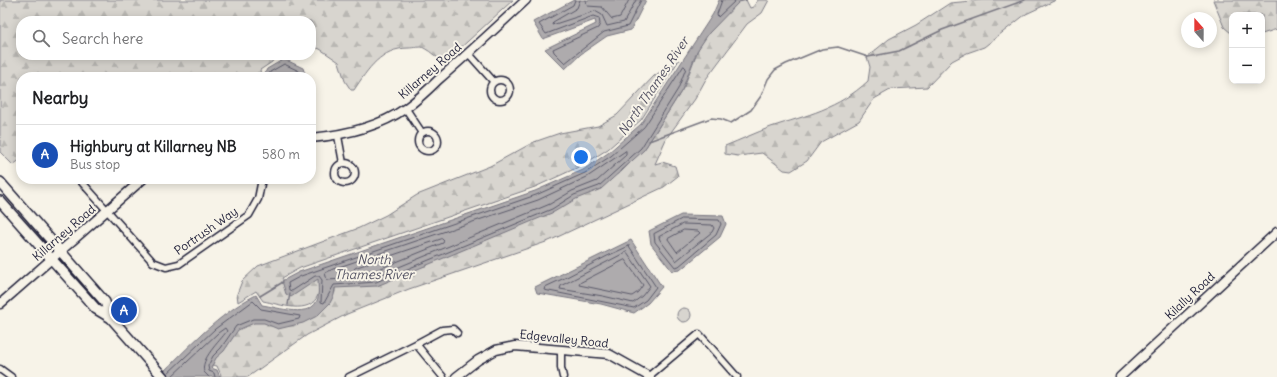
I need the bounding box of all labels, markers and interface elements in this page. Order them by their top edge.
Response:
north arrow [1181,12,1217,48]
map controls [1229,12,1265,84]
button: + [1229,12,1265,48]
search box [16,16,316,60]
icon: search [30,27,52,49]
text: Search here [62,29,143,48]
water label: North Thames River [614,32,694,139]
street label: Killarney Road [395,39,464,102]
button: − [1229,48,1265,84]
text: Nearby [32,87,88,109]
text: Highbury at Killarney NB [70,137,237,156]
text: A [41,146,49,163]
text: 580 m [262,146,300,163]
your location [571,147,591,167]
text: Bus stop [70,156,120,173]
street label: Killarney Road [29,201,98,264]
street label: Portrush Way [171,203,240,258]
water label: North Thames River [335,251,415,283]
street label: Kilally Road [1162,269,1218,323]
pin: A [111,295,137,325]
street label: Edgevalley Road [519,326,609,351]

